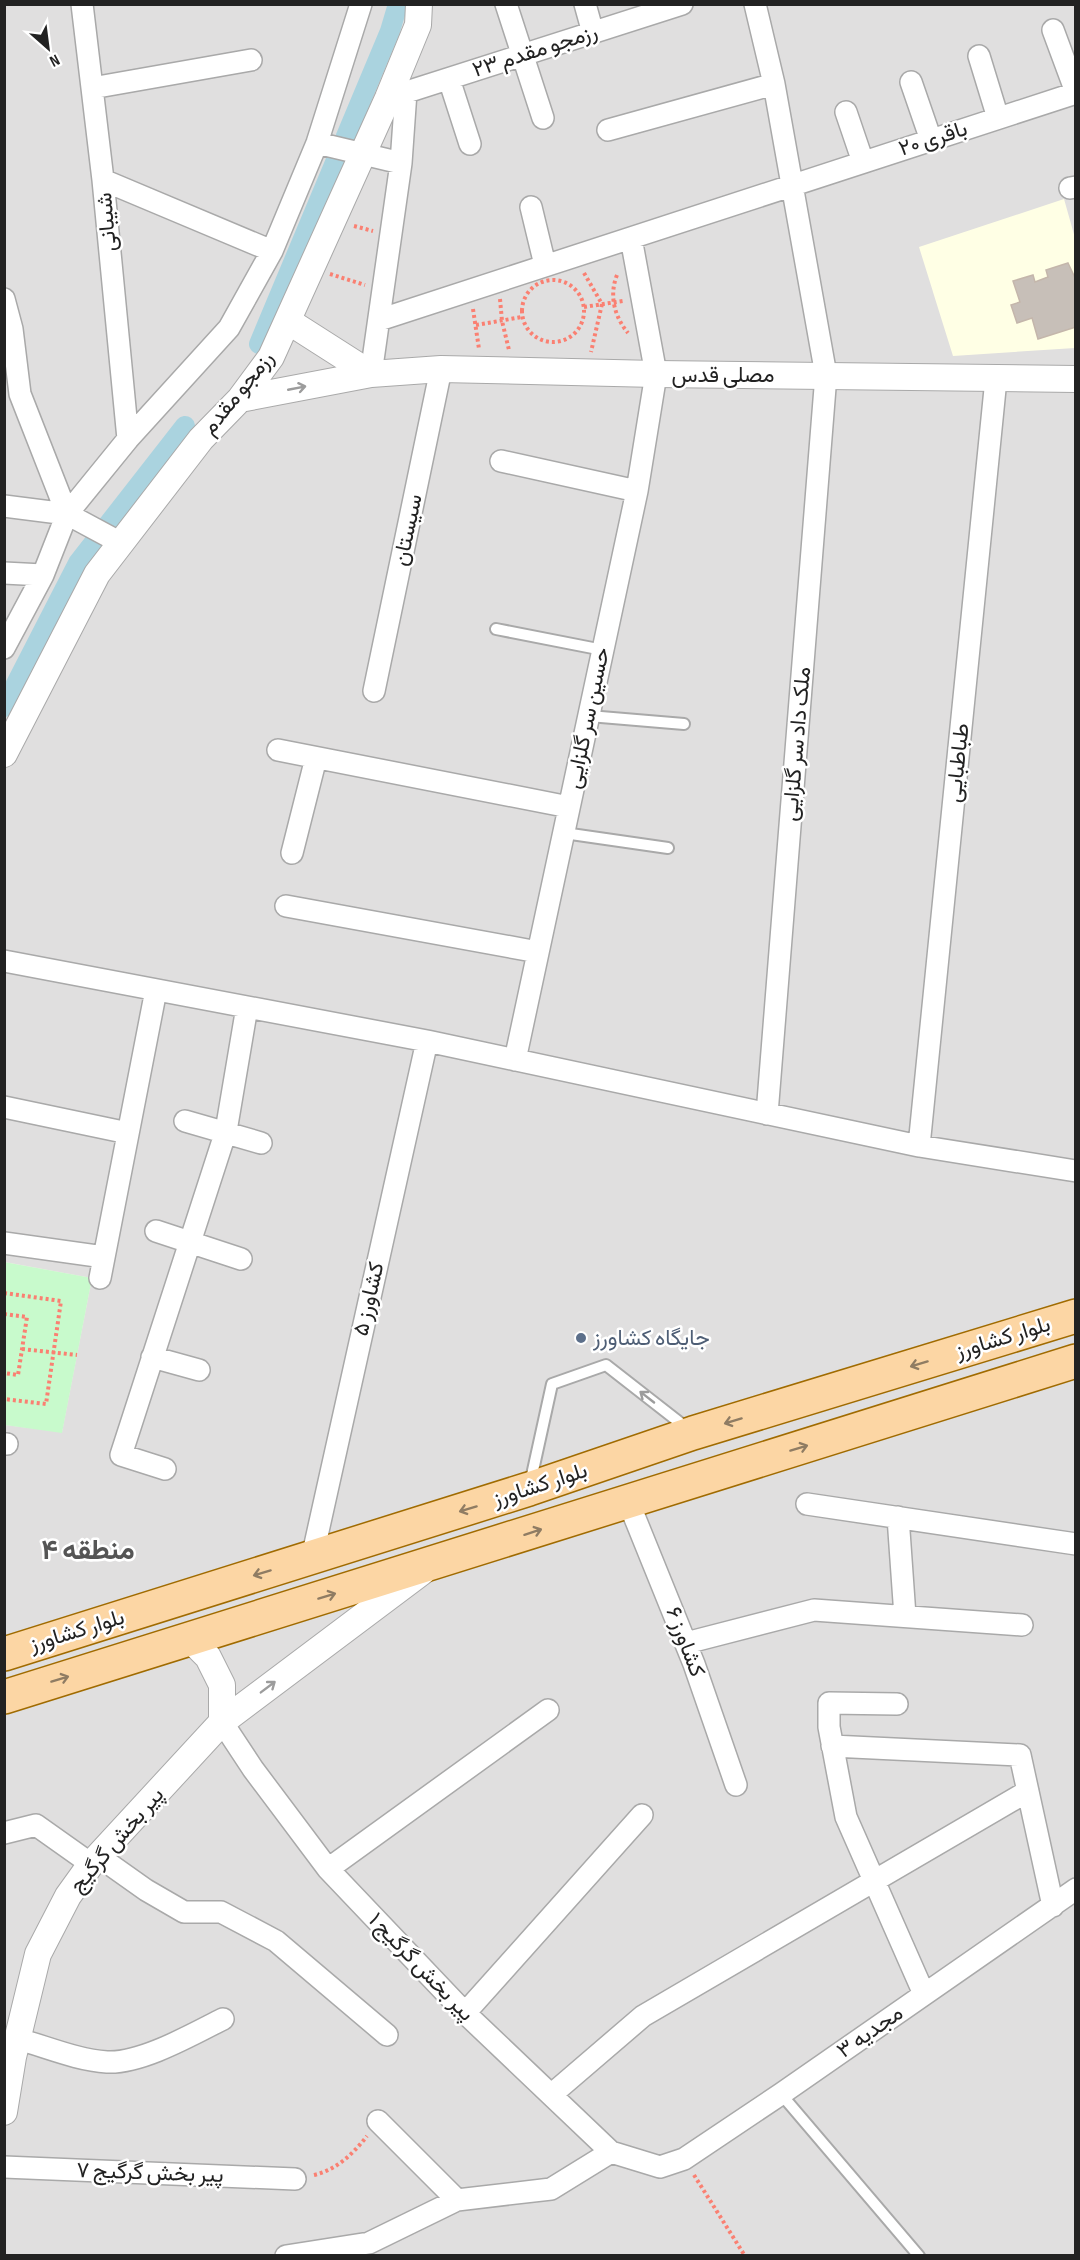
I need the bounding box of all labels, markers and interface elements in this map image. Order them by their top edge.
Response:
north arrow [18,18,78,78]
street label: رزمجو مقدم ۲۳ [469,18,601,84]
text: N [46,50,63,70]
street label: باقری ۲۰ [895,115,971,163]
street label: شیبانی [91,191,123,253]
street label: رزمجو مقدم [196,345,280,441]
street label: مصلی قدس [671,362,775,389]
one-way arrow [287,382,306,393]
street label: سیستان [387,491,429,569]
street label: حسین سر گلزایی [560,645,616,791]
street label: ملک داد سر گلزایی [777,666,817,822]
street label: طباطبایی [940,722,976,804]
street label: کشاورز ۵ [347,1259,391,1339]
street label: بلوار کشاورز [951,1311,1054,1366]
place label: جایگاه کشاورز [592,1325,710,1352]
marker: جایگاه کشاورز [574,1331,588,1345]
one-way arrow [910,1359,929,1370]
one-way arrow [639,1391,655,1404]
one-way arrow [724,1416,743,1427]
one-way arrow [789,1441,808,1452]
street label: بلوار کشاورز [488,1457,591,1513]
one-way arrow [459,1504,478,1515]
one-way arrow [523,1525,542,1536]
district label: منطقه ۴ [41,1534,135,1567]
one-way arrow [253,1568,272,1579]
one-way arrow [317,1590,336,1601]
street label: کشاورز ۶ [659,1603,711,1681]
street label: بلوار کشاورز [25,1604,128,1659]
one-way arrow [50,1673,69,1684]
one-way arrow [260,1681,276,1693]
street label: پیر بخش گرگیج [64,1782,170,1898]
street label: پیر بخش گرگیج ۱ [362,1907,480,2027]
street label: مجدیه ۳ [832,2000,908,2064]
street label: پیر بخش گرگیج ۷ [76,2157,224,2189]

